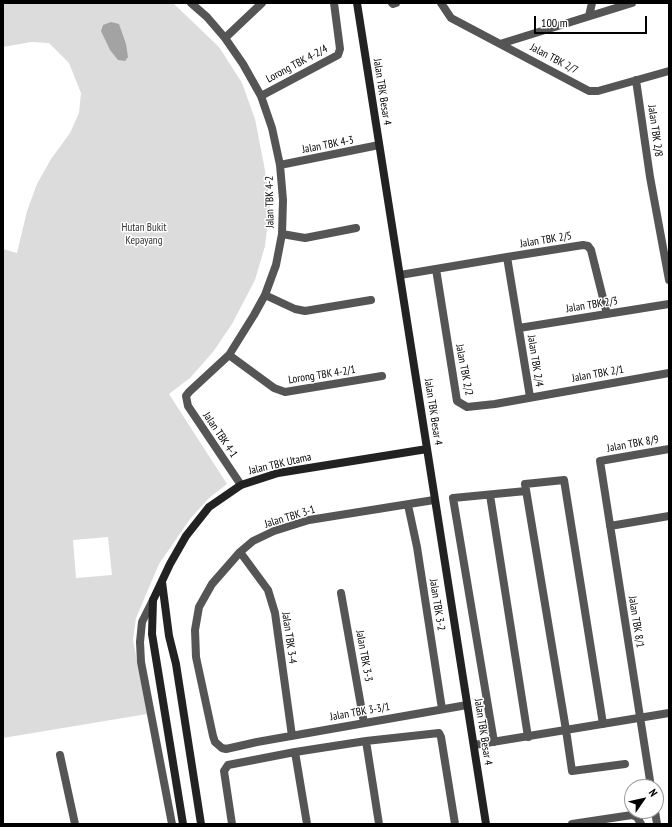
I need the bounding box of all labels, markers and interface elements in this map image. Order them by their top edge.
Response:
scale bar [536,8,649,34]
text: 100 m [541,15,568,30]
street label: Jalan TBK 2/7 [528,41,580,77]
street label: Lorong TBK 4-2/4 [264,42,330,86]
street label: Jalan TBK Besar 4 [370,58,394,126]
street label: Jalan TBK 2/8 [645,104,665,158]
street label: Jalan TBK 4-3 [301,134,355,156]
street label: Jalan TBK 4-2 [263,176,277,228]
park label: Hutan Bukit Kepayang [122,221,166,247]
street label: Jalan TBK 2/5 [519,229,573,251]
street label: Jalan TBK 2/3 [565,294,619,316]
street label: Jalan TBK 2/4 [524,334,546,388]
street label: Jalan TBK 2/2 [453,343,475,397]
street label: Lorong TBK 4-2/1 [288,363,356,387]
street label: Jalan TBK 2/1 [571,363,625,385]
street label: Jalan TBK Besar 4 [421,378,445,446]
street label: Jalan TBK 4-1 [200,410,240,460]
street label: Jalan TBK 8/9 [606,433,660,455]
street label: Jalan TBK Utama [247,450,313,478]
street label: Jalan TBK 3-1 [263,503,317,531]
street label: Jalan TBK 3-2 [426,578,448,632]
street label: Jalan TBK 8/1 [625,595,647,649]
street label: Jalan TBK 3-4 [279,611,299,665]
street label: Jalan TBK 3-3 [353,629,375,683]
street label: Jalan TBK Besar 4 [471,698,495,766]
street label: Jalan TBK 3-3/1 [329,700,391,724]
north arrow [624,779,664,819]
text: N [646,786,661,799]

